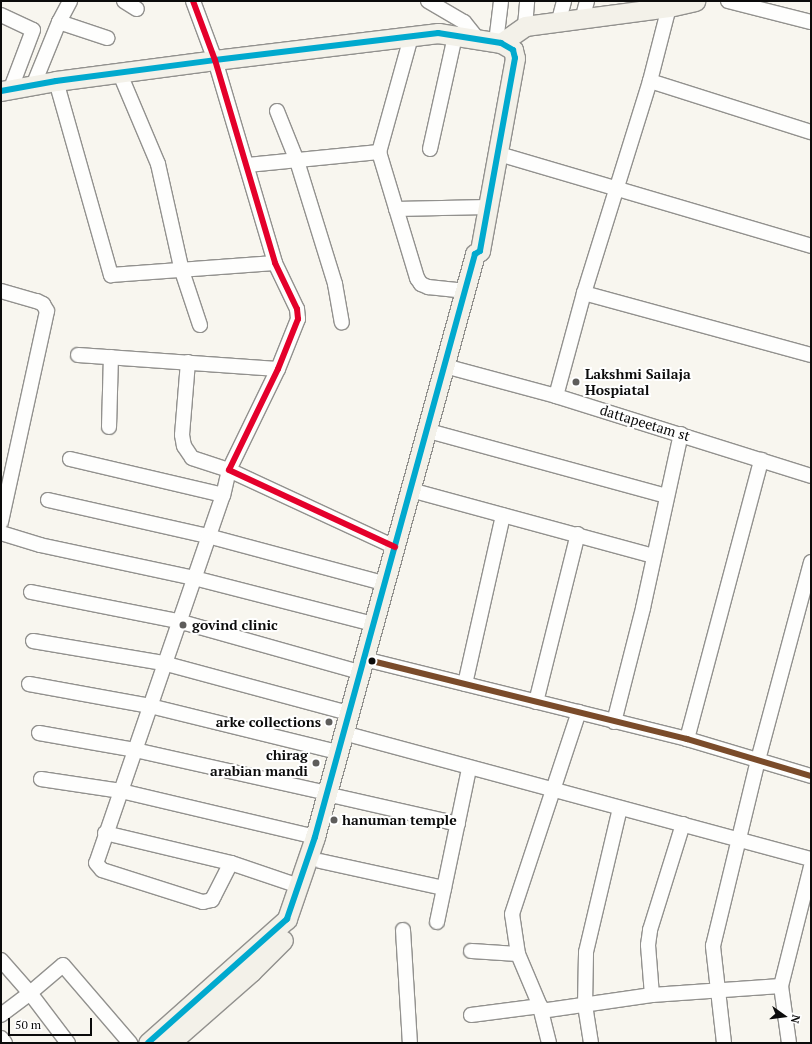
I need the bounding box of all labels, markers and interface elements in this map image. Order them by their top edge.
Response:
place label: Lakshmi Sailaja Hospiatal [585,366,691,398]
marker: Lakshmi Sailaja Hospiatal [570,376,582,388]
street label: dattapeetam st [598,401,692,445]
place label: govind clinic [192,617,278,633]
marker: govind clinic [177,619,189,631]
unlabelled marker [367,656,377,666]
place label: arke collections [216,714,321,730]
marker: arke collections [324,717,334,727]
place label: chirag arabian mandi [210,747,308,780]
marker: chirag arabian mandi [311,758,321,768]
place label: hanuman temple [342,812,457,828]
marker: hanuman temple [329,815,339,825]
north arrow [764,996,804,1036]
scale bar [10,1010,94,1036]
text: N [788,1013,803,1025]
text: 50 m [15,1017,41,1032]

